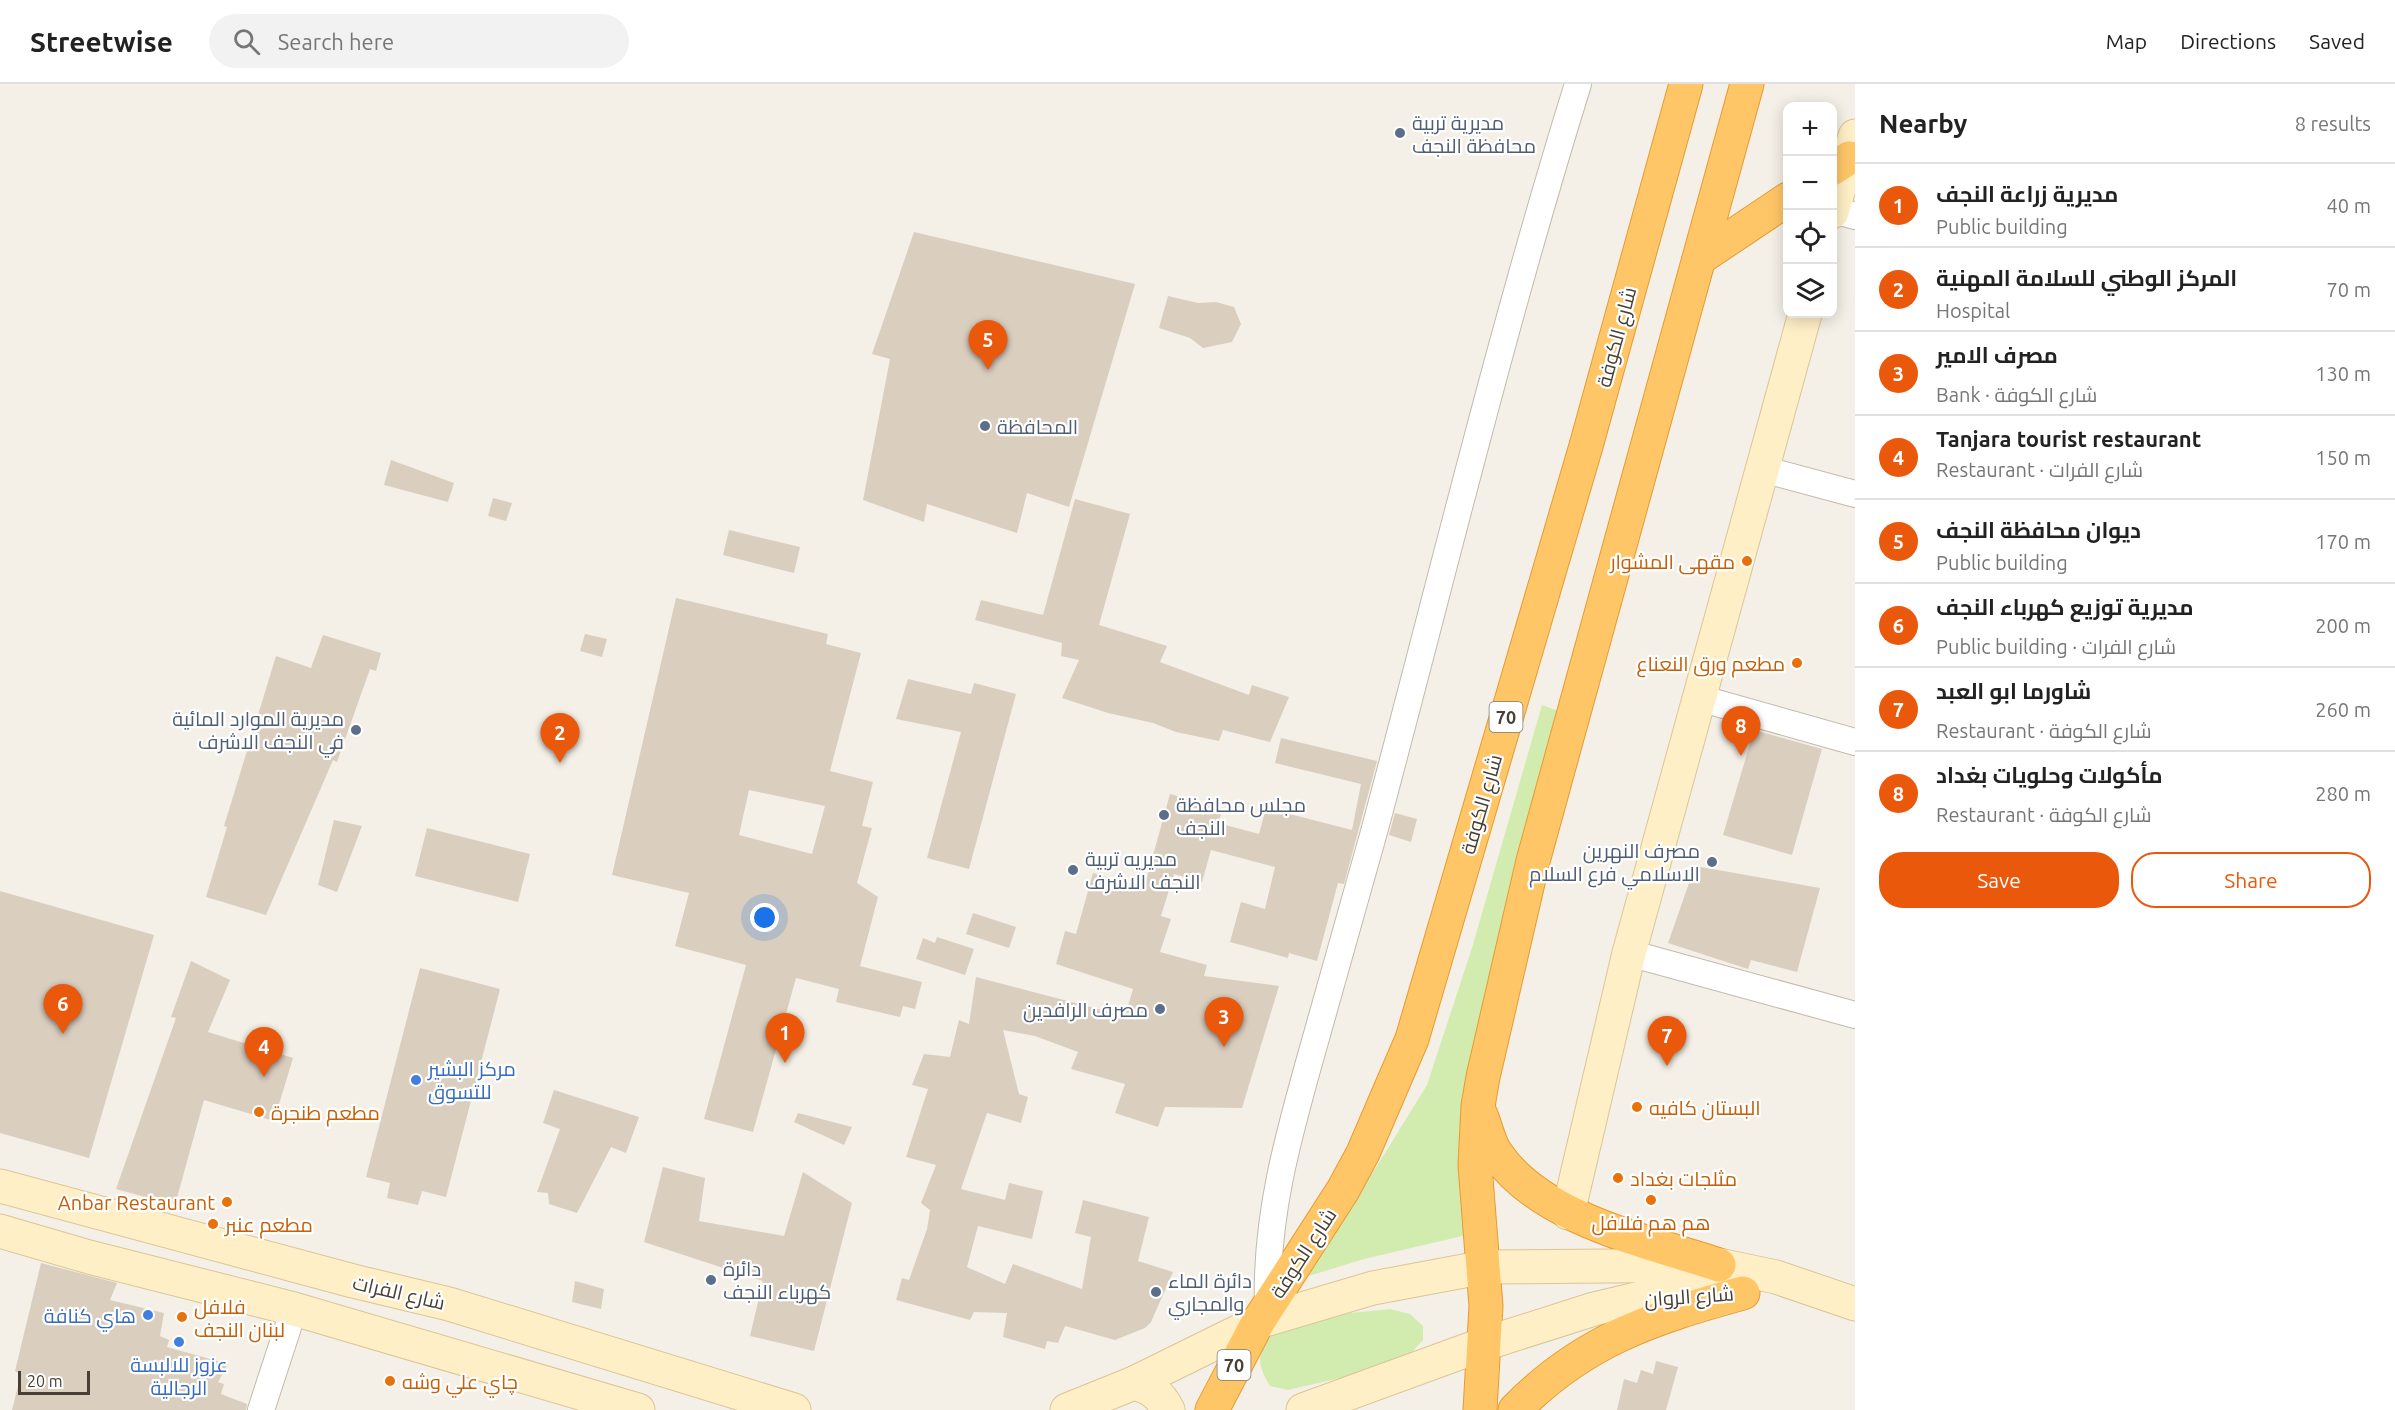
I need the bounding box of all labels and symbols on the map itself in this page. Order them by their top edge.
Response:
place label: مديرية تربية محافظة النجف [1412,111,1536,157]
marker: مديرية تربية محافظة النجف [1393,126,1407,140]
street label: شارع الكوفة [1592,284,1643,390]
pin: 5 [968,320,1008,370]
place label: المحافظة [997,415,1078,438]
marker: المحافظة [978,419,992,433]
place label: مقهى المشوار [1609,550,1735,575]
marker: مقهى المشوار [1740,554,1754,568]
place label: مطعم ورق النعناع [1636,652,1785,678]
marker: مطعم ورق النعناع [1790,656,1804,670]
road number: 70 [1490,702,1522,732]
pin: 8 [1722,706,1760,756]
place label: مديرية الموارد المائية في النجف الاشرف [172,707,344,758]
pin: 2 [540,714,580,763]
marker: مديرية الموارد المائية في النجف الاشرف [349,723,363,737]
street label: شارع الكوفة [1456,752,1509,857]
place label: مجلس محافظة النجف [1176,793,1306,839]
marker: مجلس محافظة النجف [1157,808,1171,822]
place label: مصرف النهرين الاسلامي فرع السلام [1529,839,1700,890]
place label: مديريه تربية النجف الاشرف [1085,847,1201,894]
marker: مصرف النهرين الاسلامي فرع السلام [1705,855,1719,869]
marker: مديريه تربية النجف الاشرف [1066,863,1080,877]
your location [750,903,779,932]
pin: 6 [44,984,82,1034]
place label: مصرف الرافدين [1023,998,1148,1023]
pin: 3 [1204,998,1244,1047]
marker: مصرف الرافدين [1153,1002,1167,1016]
pin: 1 [766,1014,804,1063]
pin: 7 [1648,1016,1686,1066]
pin: 4 [244,1028,284,1077]
place label: مركز البشير للتسوق [427,1057,516,1105]
marker: مركز البشير للتسوق [409,1073,423,1087]
place label: البستان كافيه [1649,1096,1761,1121]
marker: البستان كافيه [1630,1100,1644,1114]
place label: مطعم طنجرة [271,1101,380,1127]
marker: مطعم طنجرة [252,1105,266,1119]
place label: مثلجات بغداد [1630,1167,1737,1190]
marker: مثلجات بغداد [1611,1171,1625,1185]
place label: Anbar Restaurant [58,1191,215,1214]
marker: هم هم فلافل [1644,1193,1658,1207]
marker: Anbar Restaurant [220,1195,234,1209]
street label: شارع الكوفة [1265,1204,1343,1304]
place label: هم هم فلافل [1591,1211,1711,1237]
place label: مطعم عنبر [224,1213,313,1239]
marker: مطعم عنبر [206,1217,220,1231]
place label: دائرة كهرباء النجف [723,1257,831,1305]
place label: دائرة الماء والمجاري [1168,1269,1252,1320]
street label: شارع الفرات [350,1270,447,1317]
marker: دائرة كهرباء النجف [704,1273,718,1287]
street label: شارع الروان [1643,1281,1735,1314]
marker: دائرة الماء والمجاري [1149,1285,1163,1299]
place label: فلافل لبنان النجف [194,1295,285,1343]
place label: هاي كنافة [44,1304,136,1332]
marker: هاي كنافة [141,1308,155,1322]
marker: فلافل لبنان النجف [175,1310,189,1324]
marker: عزوز للالبسة الرجالية [172,1335,186,1349]
road number: 70 [1218,1350,1250,1380]
place label: عزوز للالبسة الرجالية [130,1353,228,1400]
scale bar [18,1368,90,1396]
place label: چاي علي وشه [402,1370,518,1398]
marker: چاي علي وشه [383,1374,397,1388]

